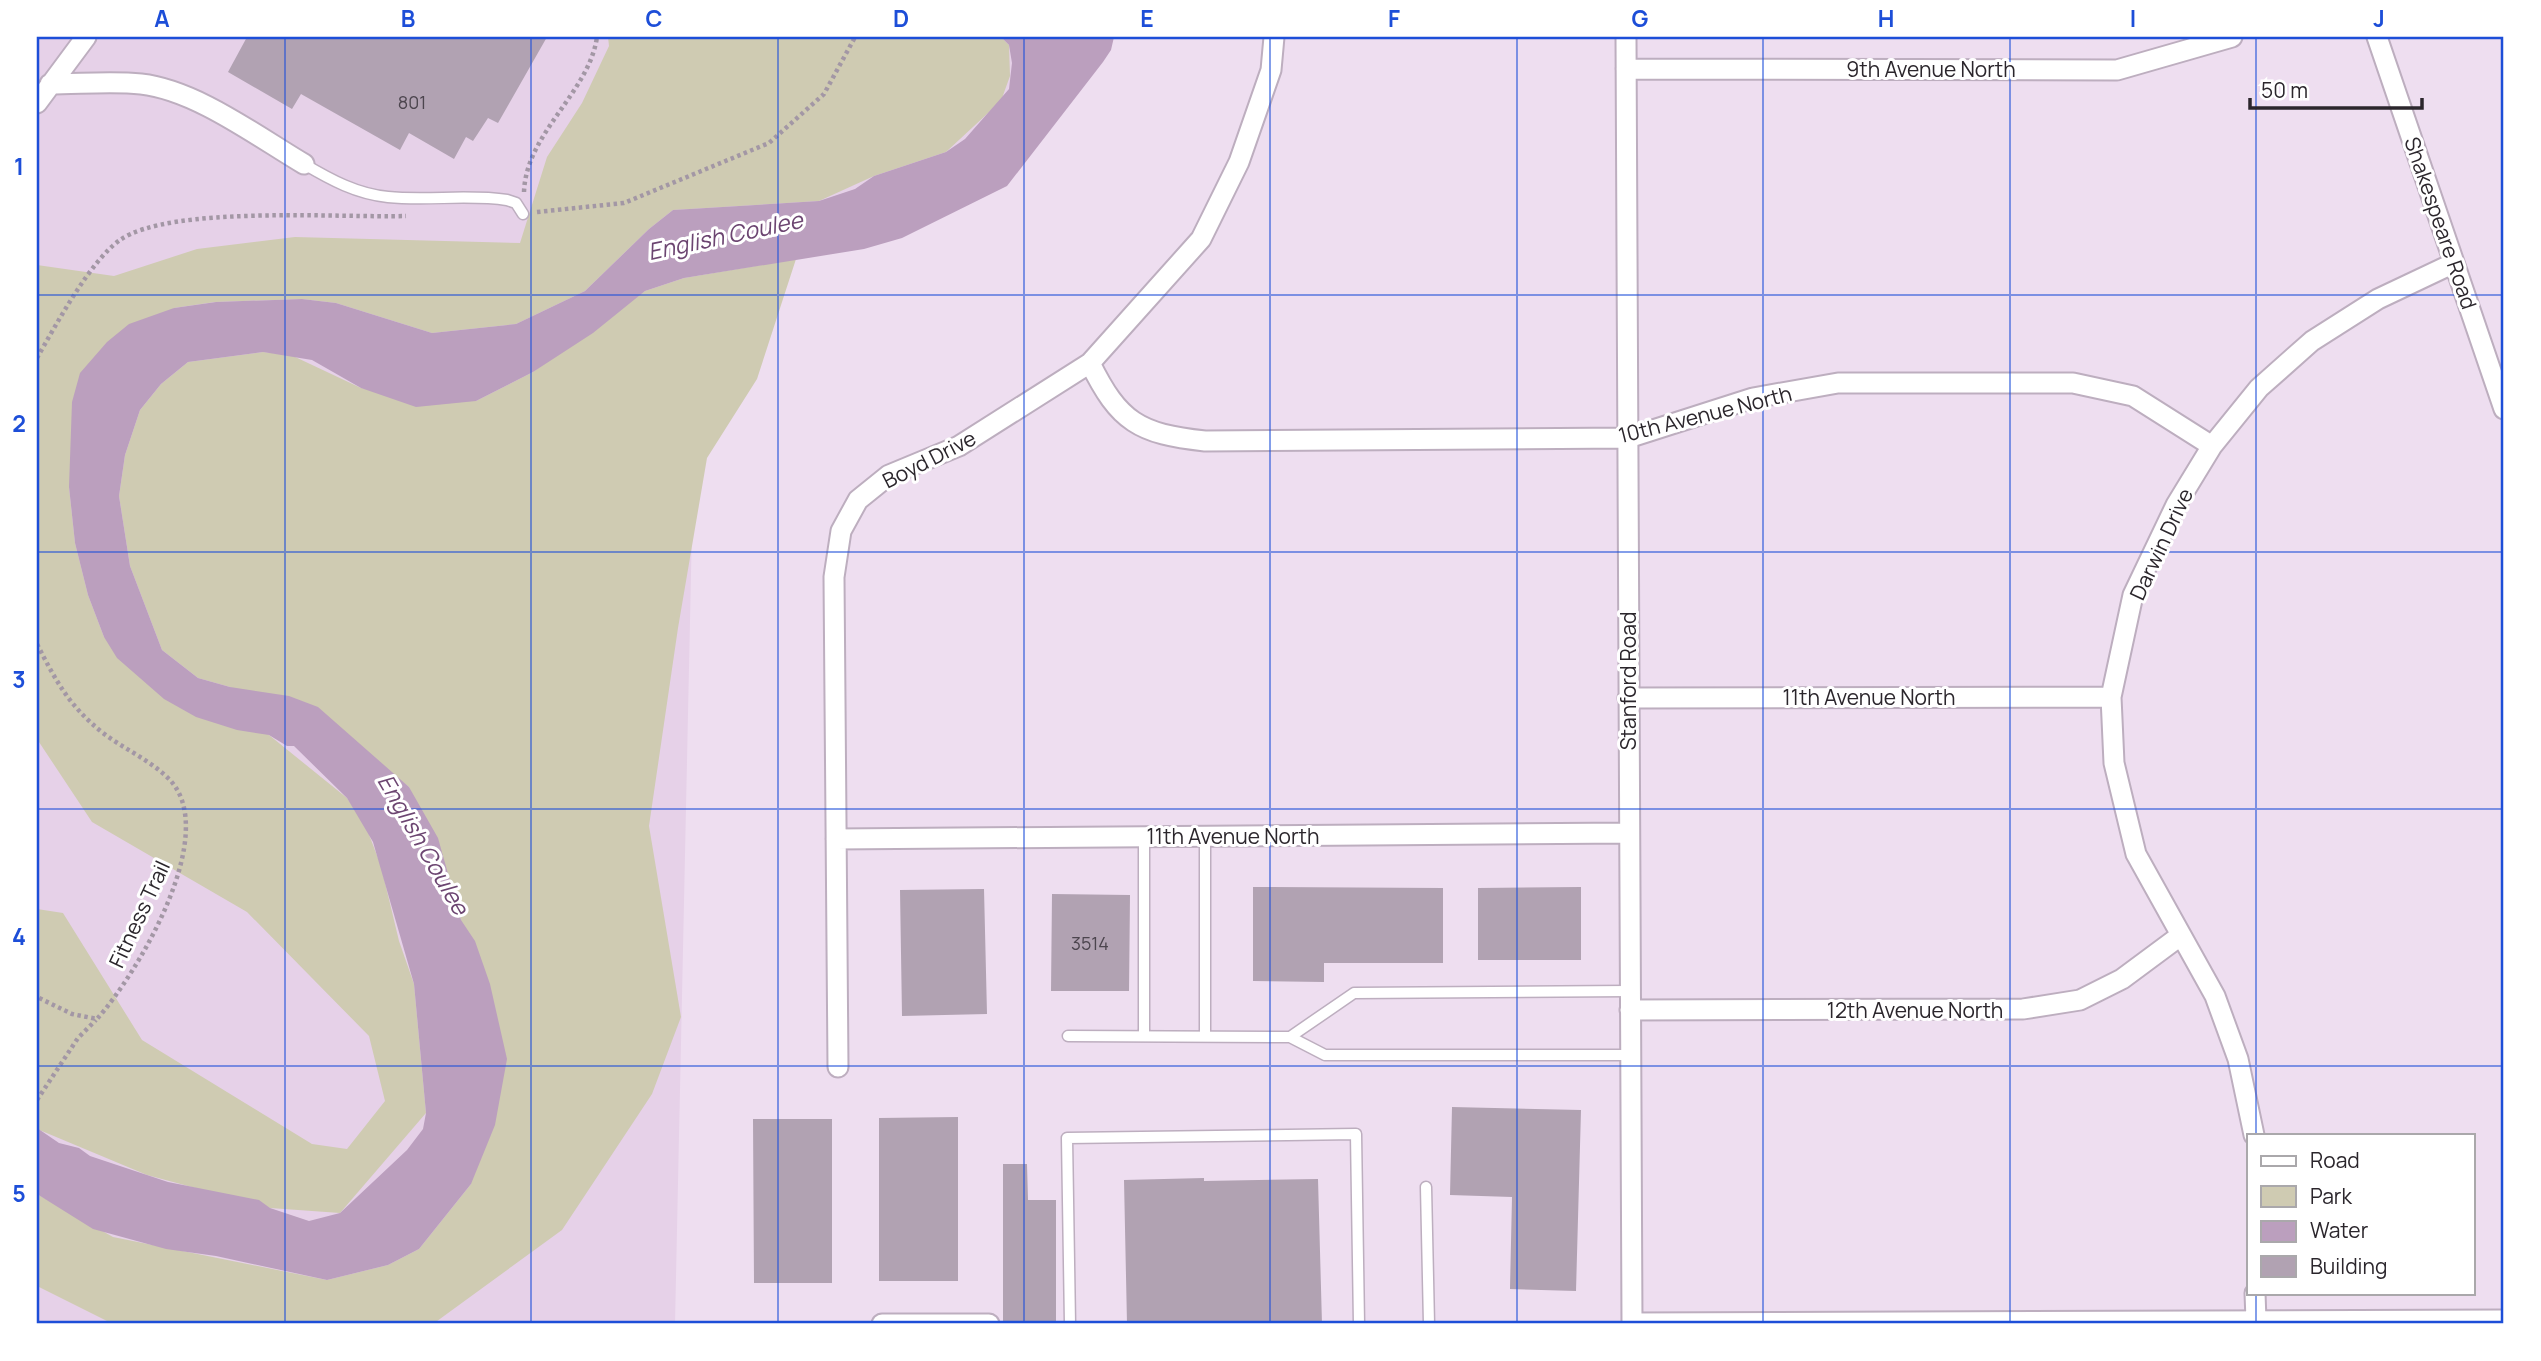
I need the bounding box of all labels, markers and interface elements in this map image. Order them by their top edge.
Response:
text: A [154,2,170,34]
text: B [401,2,415,34]
text: C [646,2,663,34]
text: D [893,2,909,34]
text: E [1140,2,1154,34]
text: F [1388,2,1400,34]
text: G [1632,2,1649,34]
text: H [1878,2,1894,34]
text: I [2130,2,2136,34]
text: J [2373,2,2385,34]
street label: 9th Avenue North [1846,55,2016,83]
scale bar [2250,66,2422,110]
text: 50 m [2261,76,2308,104]
house number: 801 [398,90,426,114]
street label: Shakespeare Road [2398,133,2484,313]
text: 1 [14,150,24,182]
water label: English Coulee [645,203,807,267]
street label: 10th Avenue North [1616,379,1794,449]
text: 2 [12,407,26,439]
street label: Boyd Drive [878,424,980,494]
street label: Darwin Drive [2123,484,2199,604]
street label: Stanford Road [1614,612,1642,750]
text: 3 [12,663,26,695]
street label: 11th Avenue North [1783,683,1955,711]
water label: English Coulee [371,768,478,922]
street label: 11th Avenue North [1147,822,1319,850]
street label: Fitness Trail [102,856,176,972]
text: 4 [12,920,26,952]
house number: 3514 [1071,931,1109,955]
street label: 12th Avenue North [1827,996,2003,1024]
legend [2247,1134,2474,1294]
text: Road [2310,1146,2360,1174]
text: 5 [12,1177,26,1209]
text: Park [2310,1182,2352,1210]
text: Water [2310,1216,2369,1244]
text: Building [2310,1252,2387,1280]

